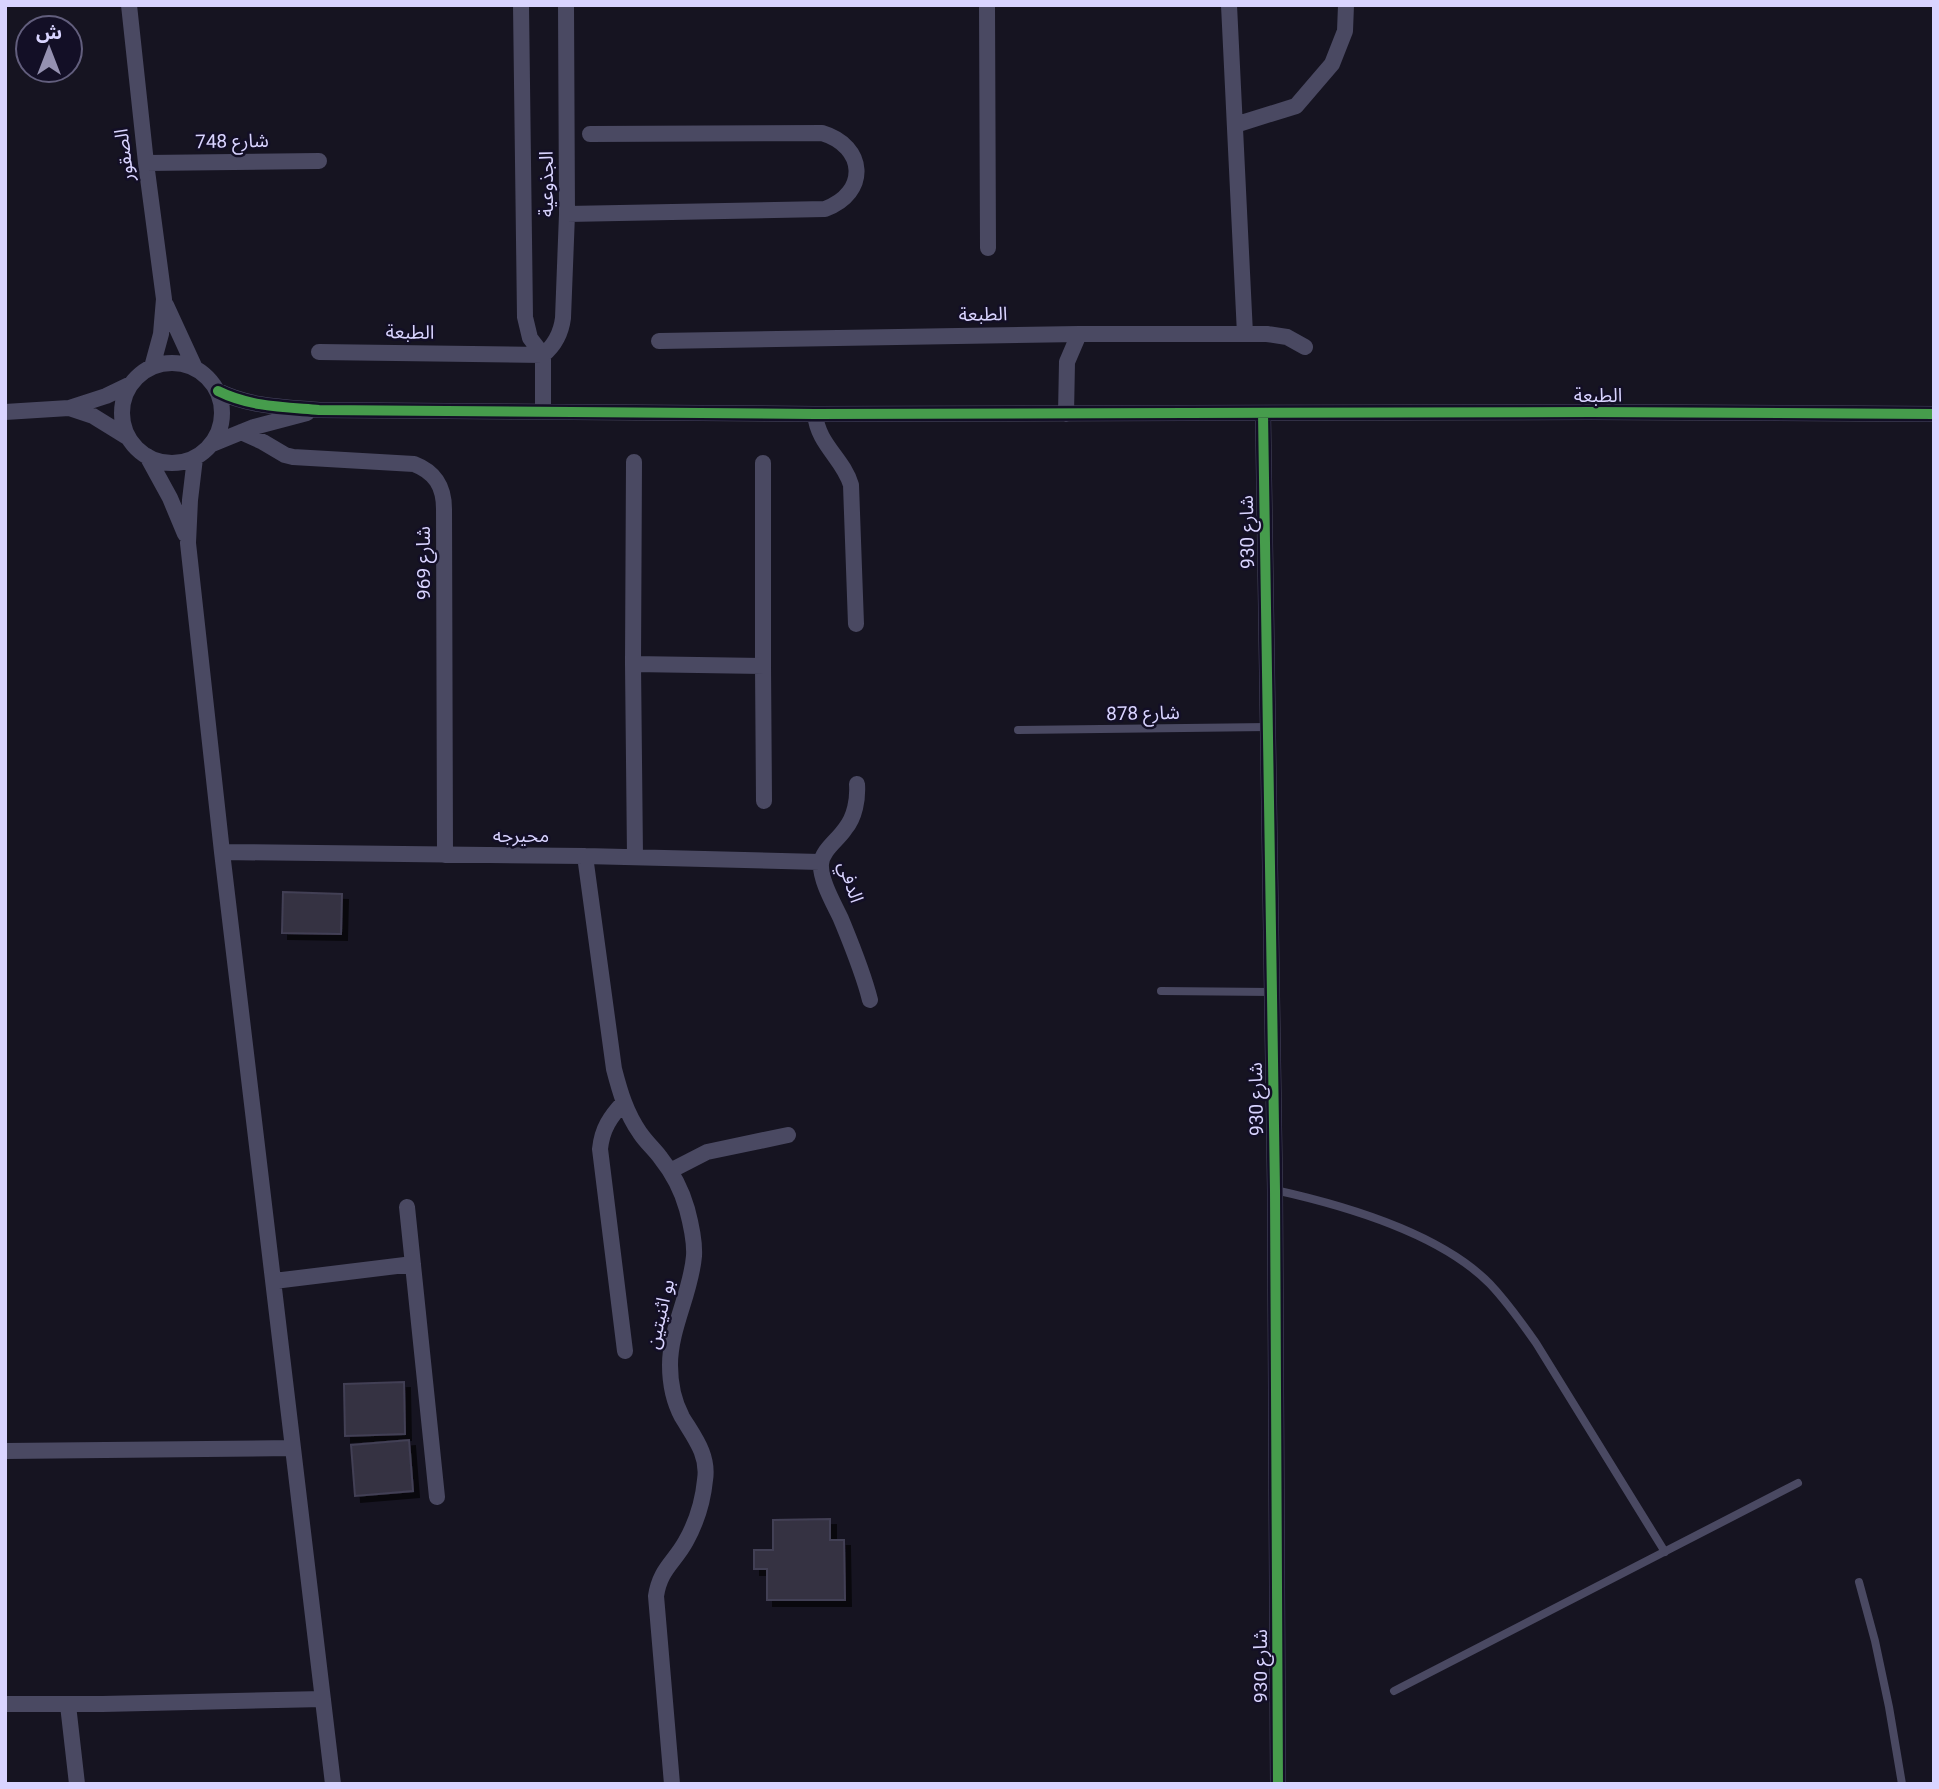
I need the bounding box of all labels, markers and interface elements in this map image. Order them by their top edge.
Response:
north arrow [14,14,84,84]
text: ش [36,21,62,44]
street label: الصقور [109,127,139,184]
street label: شارع 748 [195,129,269,155]
street label: الجذوعية [535,151,558,217]
street label: الطبعة [958,302,1008,326]
street label: الطبعة [385,320,435,344]
street label: الطبعة [1574,384,1622,407]
street label: شارع 930 [1235,495,1261,569]
street label: شارع 969 [412,526,437,600]
street label: شارع 878 [1106,701,1180,727]
street label: محيرجه [493,824,549,847]
street label: الدفي [830,858,868,907]
street label: شارع 930 [1244,1062,1270,1136]
street label: بو اثنيتين [641,1277,679,1351]
street label: شارع 930 [1249,1629,1274,1703]

